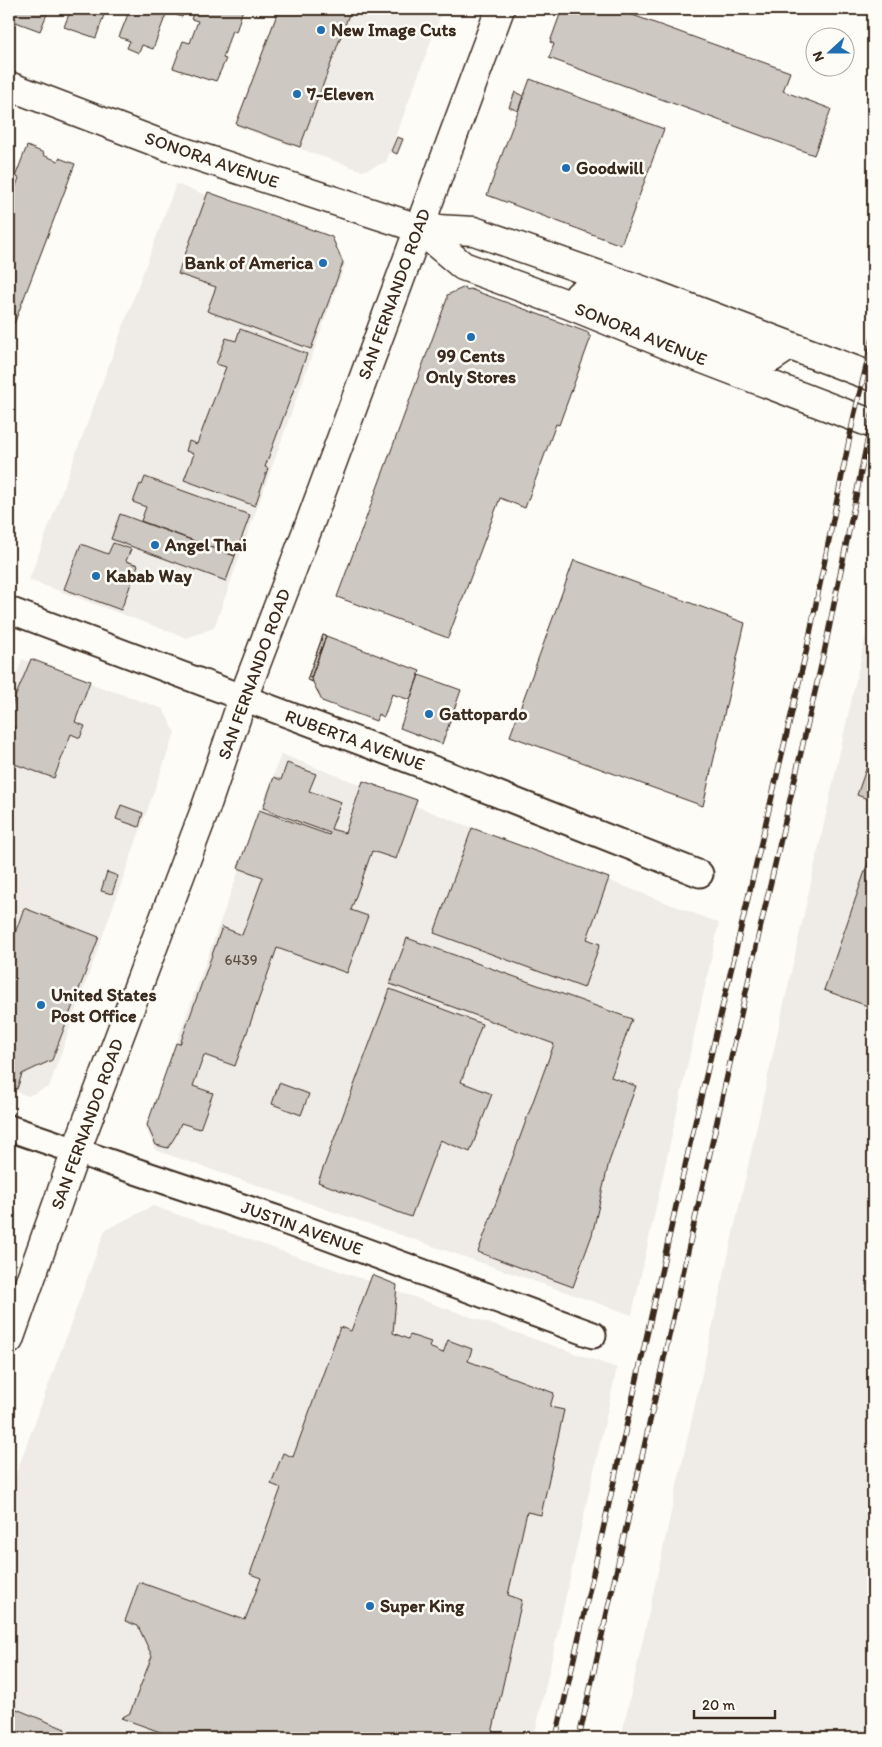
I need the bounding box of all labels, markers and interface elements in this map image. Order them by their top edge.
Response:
place label: New Image Cuts [331,19,456,41]
marker: New Image Cuts [315,24,327,36]
north arrow [804,28,854,78]
text: N [809,49,828,64]
place label: 7-Eleven [306,83,375,105]
marker: 7-Eleven [291,88,303,100]
street label: SONORA AVENUE [142,127,282,193]
place label: Goodwill [576,157,645,179]
marker: Goodwill [560,162,572,174]
street label: SAN FERNANDO ROAD [353,205,435,382]
place label: Bank of America [185,252,313,274]
marker: Bank of America [317,257,329,269]
street label: SONORA AVENUE [572,297,710,371]
marker: 99 Cents Only Stores [465,331,477,343]
place label: 99 Cents Only Stores [426,345,516,388]
place label: Angel Thai [164,534,247,556]
marker: Angel Thai [149,539,161,551]
place label: Kabab Way [106,565,192,587]
marker: Kabab Way [90,570,102,582]
street label: SAN FERNANDO ROAD [213,585,295,762]
place label: Gattopardo [439,703,527,725]
street label: RUBERTA AVENUE [282,704,428,776]
marker: Gattopardo [423,708,435,720]
house number: 6439 [225,951,258,969]
place label: United States Post Office [51,984,156,1027]
marker: United States Post Office [35,999,47,1011]
street label: SAN FERNANDO ROAD [46,1035,128,1212]
street label: JUSTIN AVENUE [238,1196,366,1260]
place label: Super King [380,1595,465,1617]
marker: Super King [364,1600,376,1612]
scale bar [694,1687,776,1719]
text: 20 m [702,1696,736,1714]

